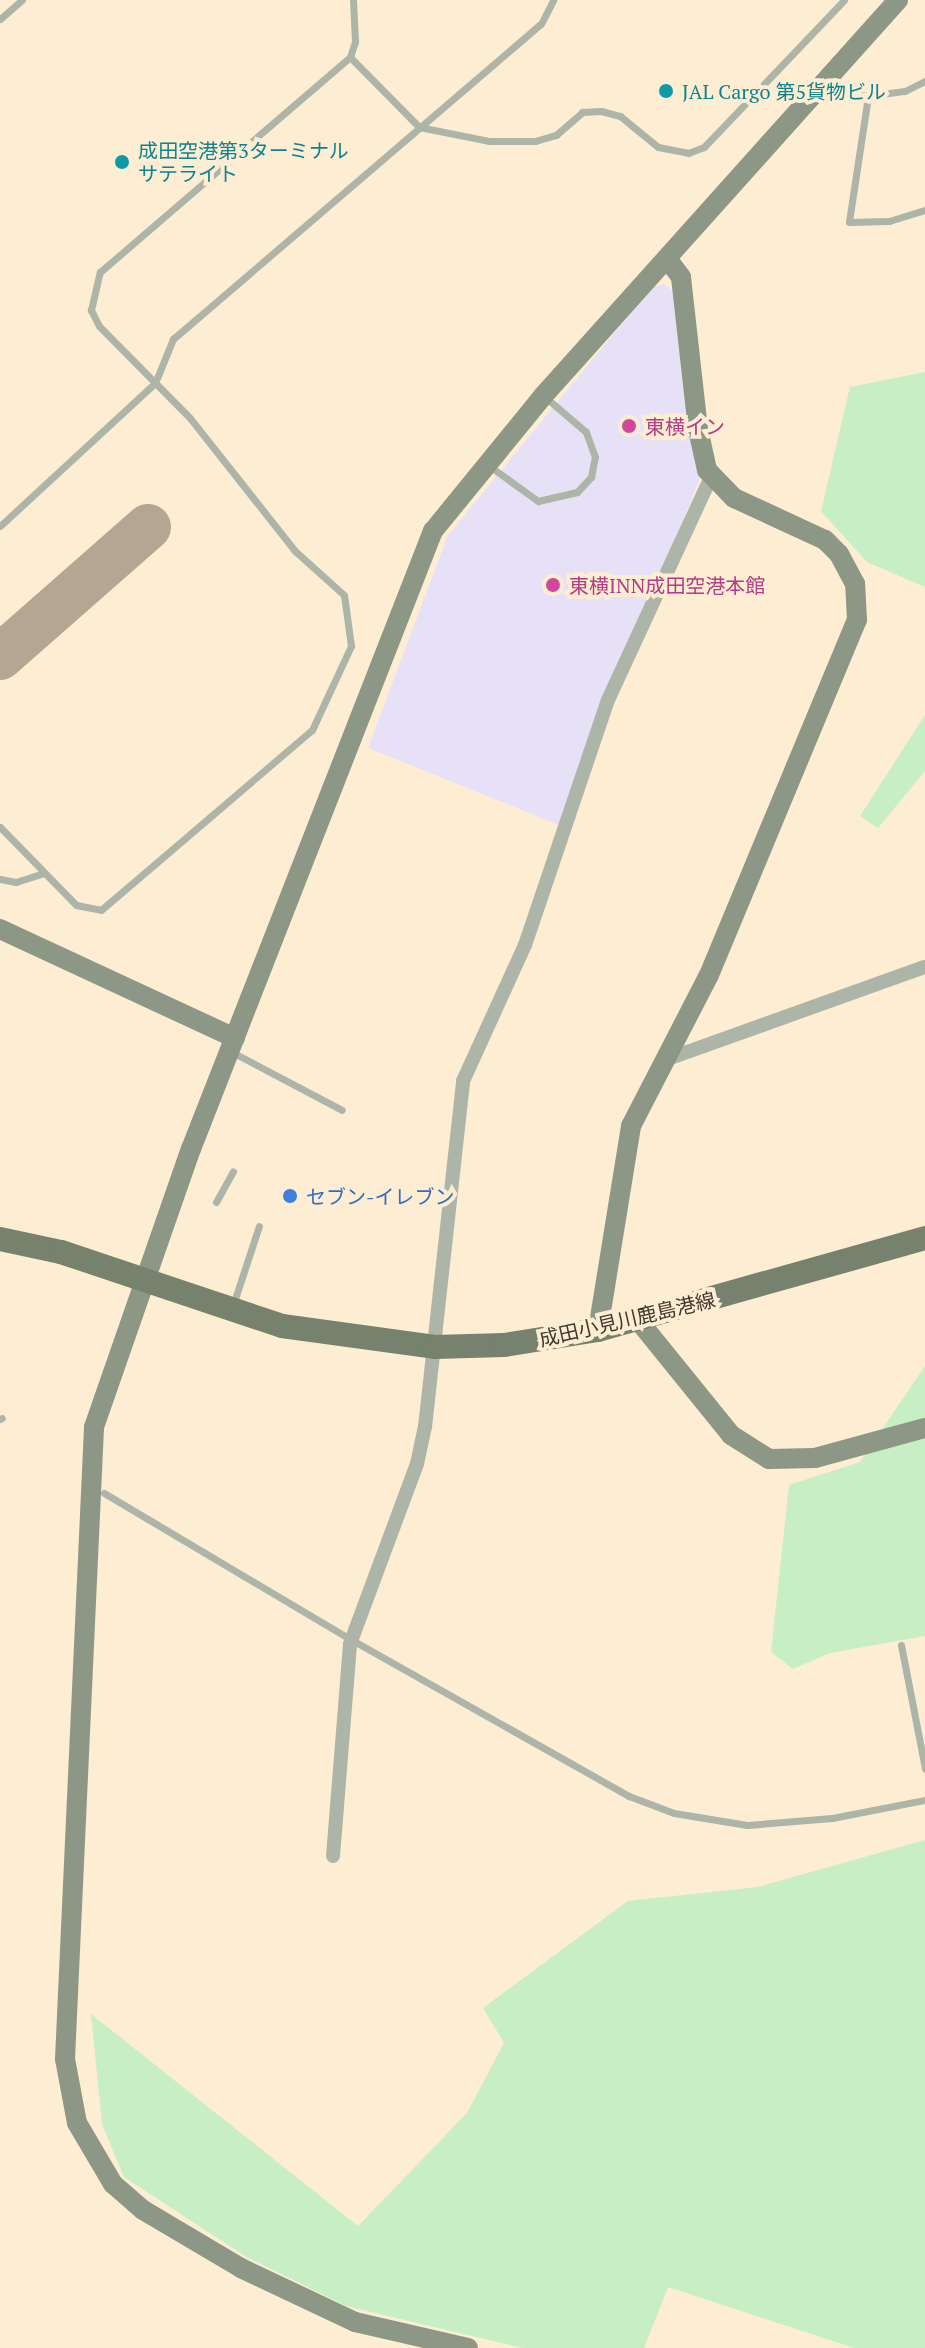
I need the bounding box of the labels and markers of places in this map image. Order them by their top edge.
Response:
place label: JAL Cargo 第5貨物ビル [682,79,886,103]
marker: JAL Cargo 第5貨物ビル [657,82,675,100]
place label: 成田空港第3ターミナル サテライト [138,138,349,185]
marker: 成田空港第3ターミナル サテライト [113,153,131,171]
place label: 東横イン [645,414,725,438]
marker: 東横イン [620,417,638,435]
place label: 東横INN成田空港本館 [569,573,765,597]
marker: 東横INN成田空港本館 [544,576,562,594]
place label: セブン-イレブン [306,1184,454,1208]
marker: セブン-イレブン [281,1187,299,1205]

